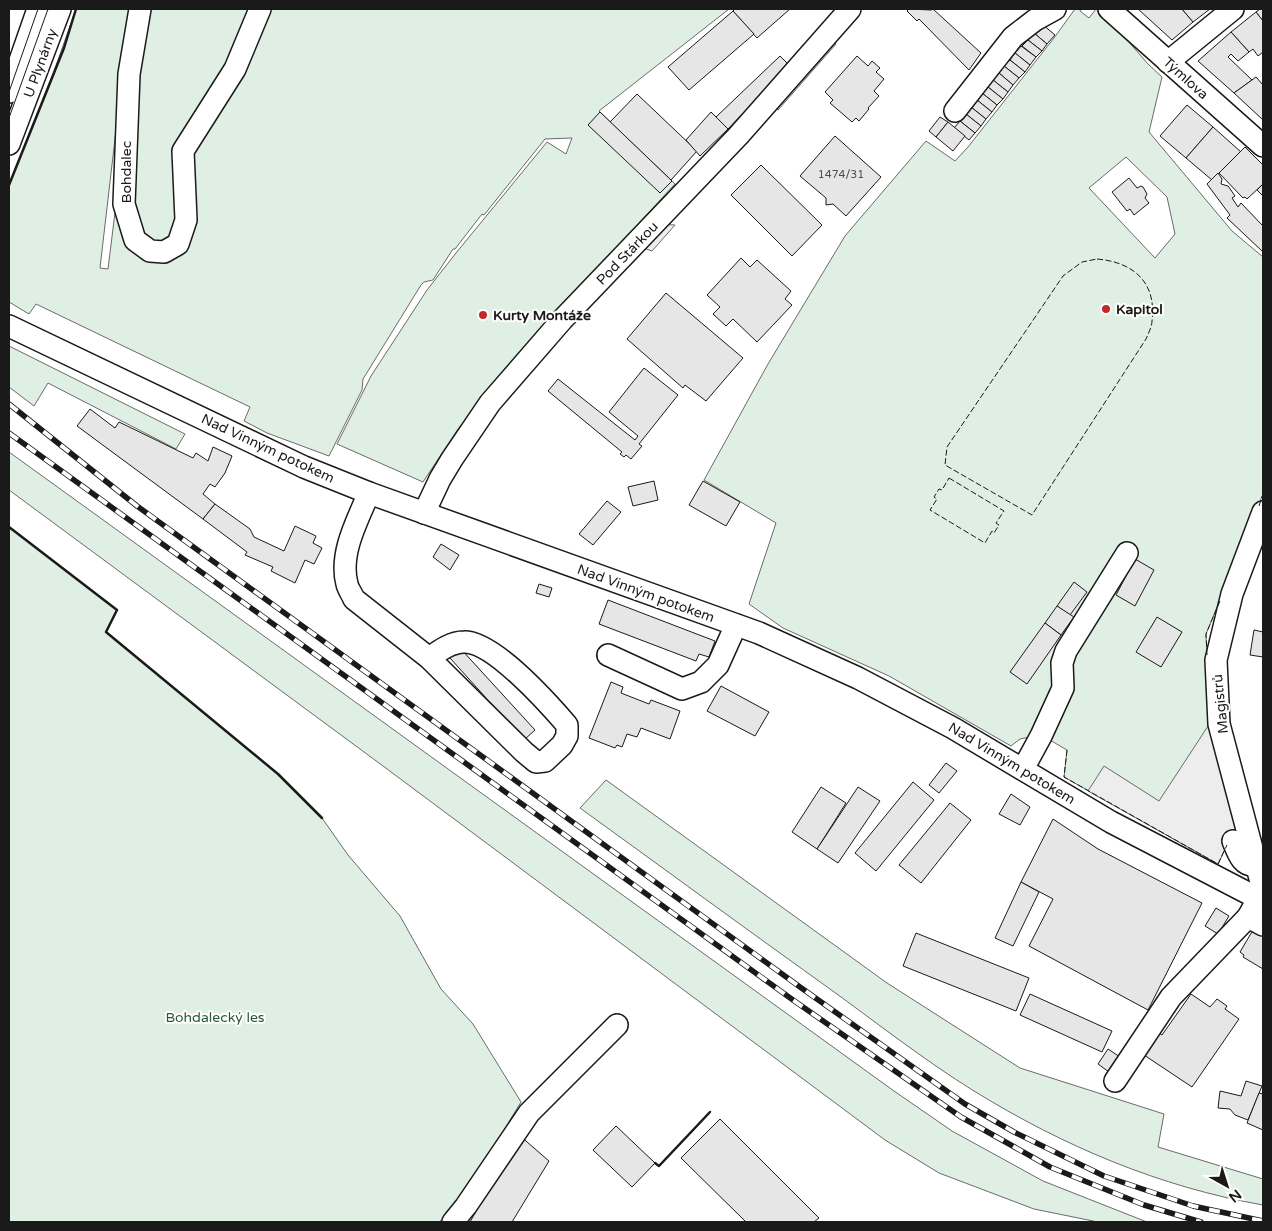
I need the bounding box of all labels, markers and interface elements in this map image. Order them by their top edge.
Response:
street label: U Plynárny [20,26,61,100]
street label: Týmlova [1160,54,1212,103]
street label: Bohdalec [118,141,135,203]
house number: 1474/31 [818,168,864,181]
street label: Pod Stárkou [593,218,662,289]
place label: Kapitol [1116,301,1163,318]
marker: Kapitol [1100,303,1112,315]
place label: Kurty Montáže [493,307,591,324]
marker: Kurty Montáže [477,309,489,321]
street label: Nad Vinným potokem [199,410,337,487]
street label: Nad Vinným potokem [575,561,717,626]
street label: Magistrů [1209,673,1232,734]
street label: Nad Vinným potokem [945,719,1078,808]
park label: Bohdalecký les [165,1009,265,1026]
north arrow [1202,1161,1252,1211]
text: N [1225,1186,1245,1206]

